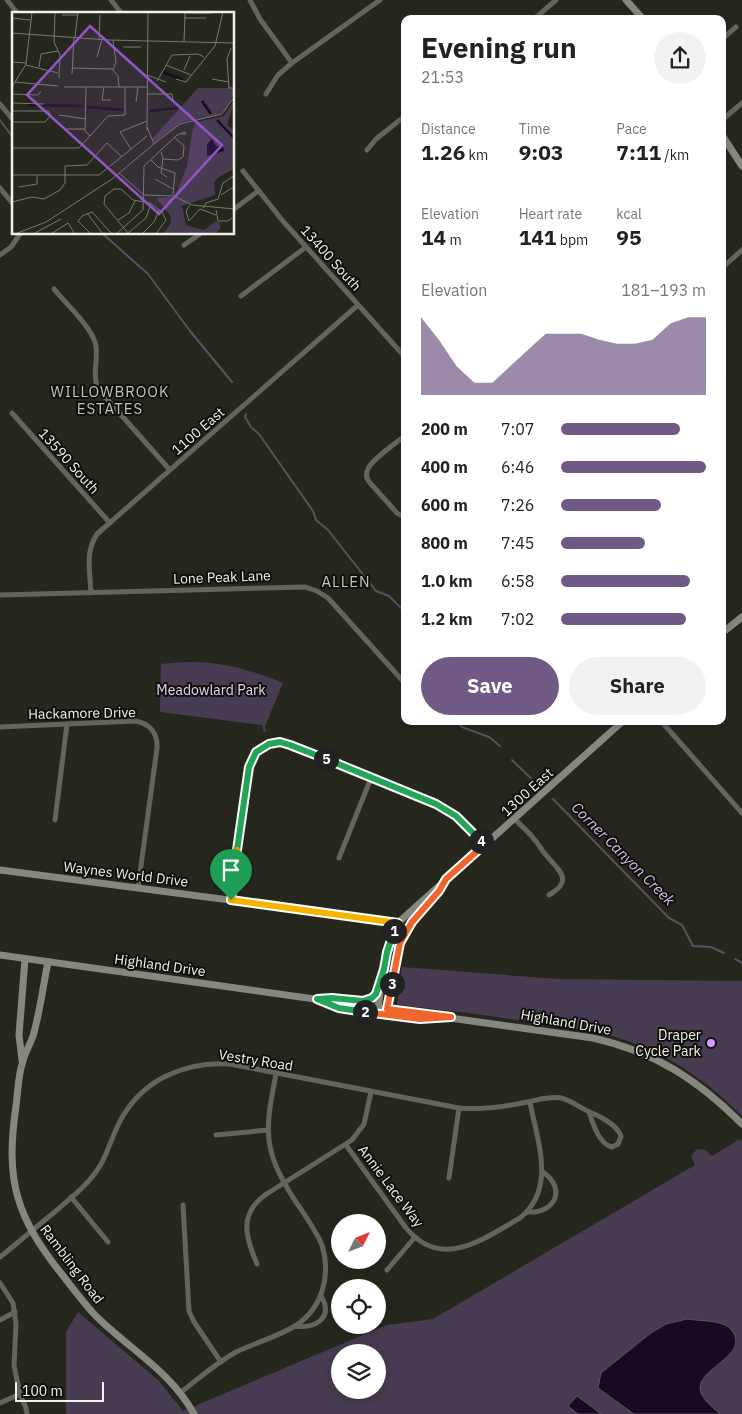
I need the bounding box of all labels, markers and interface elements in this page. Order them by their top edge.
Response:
inset map [12,12,235,235]
text: Evening run [421,29,577,66]
button: share [654,32,706,84]
text: 21:53 [421,67,464,87]
text: Distance [421,120,476,138]
text: Time [519,120,550,138]
text: Pace [616,120,647,138]
text: 1.26 [421,138,465,166]
text: 9:03 [519,138,563,166]
text: 7:11 [616,138,661,166]
text: km [465,146,488,164]
text: /km [661,146,689,164]
text: Elevation [421,205,479,223]
text: Heart rate [519,205,582,223]
text: kcal [616,205,642,223]
street label: 13400 South [297,221,365,295]
text: 14 [421,223,446,251]
text: 141 [519,223,556,251]
text: 95 [616,223,642,251]
text: m [446,231,462,249]
text: bpm [556,231,588,249]
text: Elevation [421,280,487,300]
text: 181–193 m [621,280,706,300]
district label: WILLOWBROOK ESTATES [51,382,169,418]
street label: 1100 East [168,403,228,459]
text: 200 m [421,419,468,439]
text: 7:07 [501,419,534,439]
street label: 13590 South [35,424,103,498]
text: 400 m [421,457,468,477]
text: 6:46 [501,457,534,477]
text: 600 m [421,495,468,515]
text: 7:26 [501,495,534,515]
text: 800 m [421,533,468,553]
text: 7:45 [501,533,534,553]
street label: Lone Peak Lane [173,566,272,588]
text: 1.0 km [421,571,472,591]
text: 6:58 [501,571,534,591]
district label: ALLEN [322,572,371,591]
text: 1.2 km [421,609,472,629]
text: 7:02 [501,609,534,629]
button: Save [421,657,559,715]
button: Share [569,657,706,715]
park label: Meadowlard Park [156,681,266,699]
street label: Hackamore Drive [28,703,136,723]
pin: 5 [314,746,338,772]
text: 5 [322,750,331,768]
street label: 1300 East [497,764,557,820]
water label: Corner Canyon Creek [568,798,679,910]
pin: 4 [468,828,494,854]
text: 4 [477,832,486,850]
pin [210,849,252,900]
icon: arrive [217,856,245,884]
street label: Waynes World Drive [63,857,190,891]
pin: 1 [382,918,406,944]
text: 1 [390,922,399,940]
street label: Highland Drive [113,950,207,980]
pin: 3 [380,972,404,996]
text: 3 [388,975,397,993]
pin: 2 [352,1000,378,1024]
text: 2 [361,1003,370,1021]
street label: Highland Drive [519,1005,613,1039]
place label: Draper Cycle Park [635,1026,702,1060]
marker: Draper Cycle Park [705,1037,717,1049]
street label: Vestry Road [217,1045,295,1075]
street label: Annie Lace Way [354,1141,428,1231]
north arrow [331,1214,386,1269]
map controls [331,1214,386,1399]
street label: Rambling Road [36,1221,108,1307]
button: locate [331,1279,386,1334]
button: layers [331,1344,386,1399]
scale bar [15,1379,104,1402]
text: 100 m [22,1382,63,1400]

